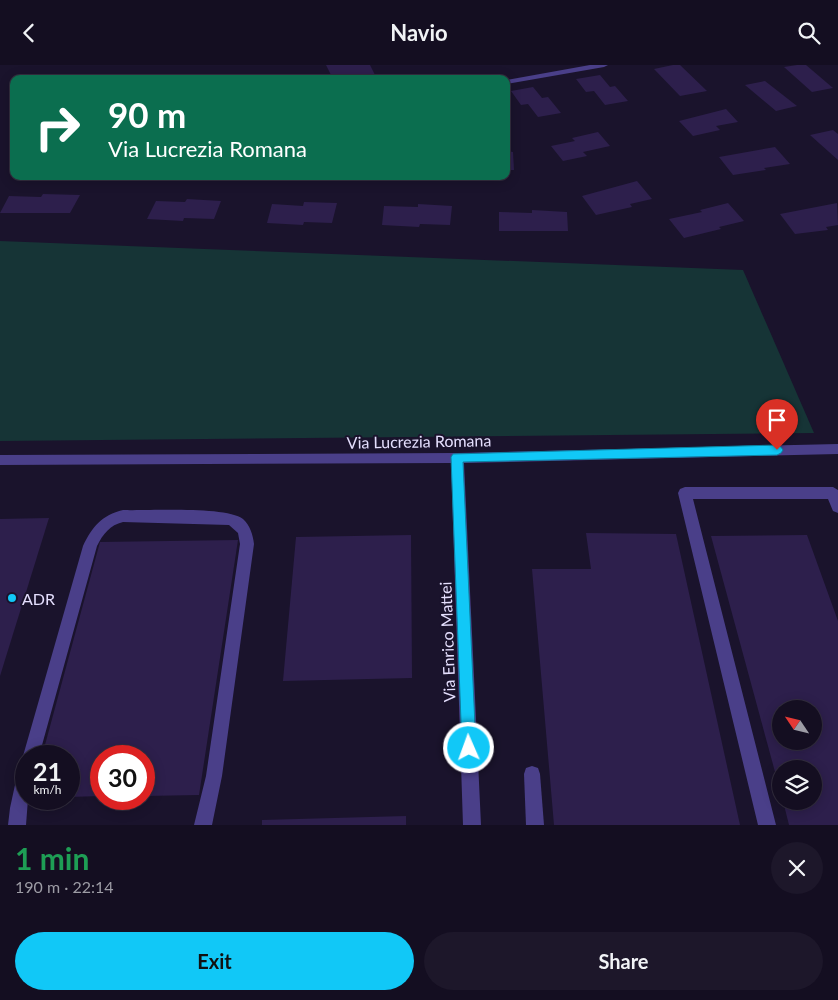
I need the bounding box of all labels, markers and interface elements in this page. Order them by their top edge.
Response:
icon: back [15,19,43,47]
text: Navio [390,19,448,46]
icon: search [795,19,823,47]
text: 90 m [108,93,186,135]
icon: right [25,95,90,160]
text: Via Lucrezia Romana [108,135,307,162]
pin [756,399,798,450]
icon: arrive [763,406,791,434]
street label: Via Lucrezia Romana [347,430,491,452]
street label: Via Enrico Mattei [435,581,459,703]
place label: ADR [22,589,55,608]
marker: ADR [6,592,18,604]
north arrow [772,700,822,750]
map controls [772,700,822,810]
position arrow [442,721,494,773]
speed limit sign: 30 [90,745,155,810]
text: 21 [33,756,62,786]
button: layers [772,760,822,810]
text: km/h [33,782,62,797]
text: 1 min [15,840,89,876]
button: close [771,842,823,894]
text: 190 m · 22:14 [15,877,114,896]
button: Exit [15,932,414,990]
button: Share [424,932,823,990]

